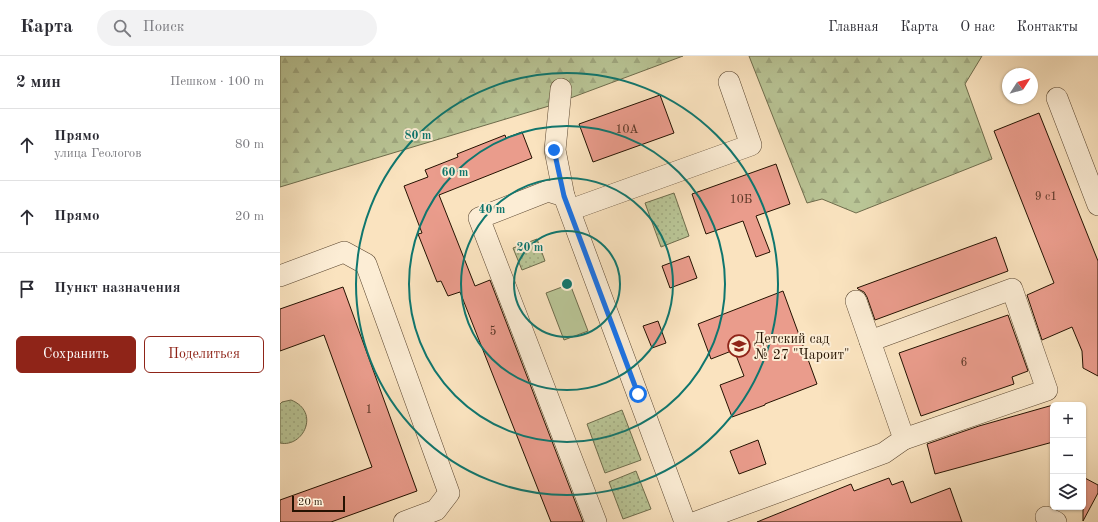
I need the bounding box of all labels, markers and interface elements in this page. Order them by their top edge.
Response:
search box [97,10,377,46]
icon: search [111,17,133,39]
text: Карта [20,18,73,37]
text: Поиск [143,20,184,35]
text: Главная [828,20,878,34]
text: Карта [900,20,938,34]
text: О нас [960,20,995,34]
text: Контакты [1017,20,1078,34]
north arrow [1002,68,1038,104]
text: 2 мин [16,74,61,91]
text: Пешком · 100 m [170,75,264,88]
house number: 10А [615,124,639,136]
text: Прямо [54,129,100,144]
text: 80 m [405,130,432,142]
icon: ahead [16,134,38,156]
text: 80 m [235,138,264,151]
route end [545,141,563,159]
text: улица Геологов [54,147,142,160]
text: 60 m [442,167,469,179]
house number: 9 с1 [1035,191,1057,203]
house number: 10Б [730,194,752,206]
text: 40 m [479,204,506,216]
icon: ahead [16,206,38,228]
text: Прямо [54,209,100,224]
text: 20 m [235,210,264,223]
text: 20 m [517,242,544,254]
centre of rings [560,277,574,291]
icon: arrive [16,278,38,300]
text: Пункт назначения [54,281,181,296]
house number: 5 [490,325,497,338]
place label: Детский сад № 27 "Чароит" [754,332,850,362]
school or university icon: Детский сад № 27 "Чароит" [726,333,752,359]
button: Сохранить [16,336,136,373]
button: Поделиться [144,336,264,373]
house number: 6 [961,357,968,369]
route start [629,385,647,403]
map controls [1050,402,1086,510]
button: + [1050,402,1086,438]
house number: 1 [366,404,372,416]
button: − [1050,438,1086,474]
button: layers [1050,474,1086,510]
scale bar [292,494,345,513]
text: 20 m [298,497,323,508]

